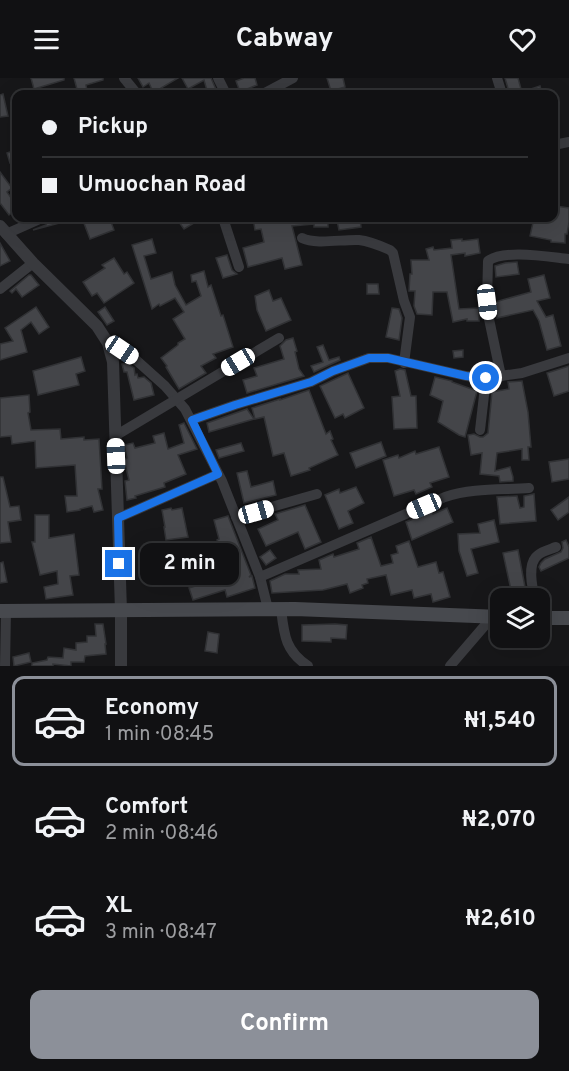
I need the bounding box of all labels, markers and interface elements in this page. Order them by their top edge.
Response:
text: Cabway [236,22,333,56]
icon: menu [30,23,63,56]
icon: heart [506,23,539,56]
text: Pickup [78,114,148,141]
text: Umuochan Road [78,172,246,199]
car [476,283,498,321]
car [102,332,142,368]
car [218,345,258,379]
route start [472,364,499,391]
car [106,438,126,474]
car [404,491,444,521]
car [236,498,276,526]
callout: 2 min [140,543,239,585]
route end [105,550,132,577]
text: 2 min [163,551,216,577]
map controls [490,588,550,648]
button: layers [490,588,550,648]
icon: car [33,694,87,748]
text: Economy [105,695,199,722]
text: ₦1,540 [464,708,536,735]
text: 1 min · 08:45 [105,722,214,748]
icon: car [33,793,87,847]
text: Comfort [105,794,188,821]
text: ₦2,070 [462,807,536,834]
text: 2 min · 08:46 [105,821,219,847]
icon: car [33,892,87,946]
text: XL [105,893,132,920]
text: ₦2,610 [466,906,536,933]
text: 3 min · 08:47 [105,920,217,946]
button: Confirm [30,990,539,1059]

